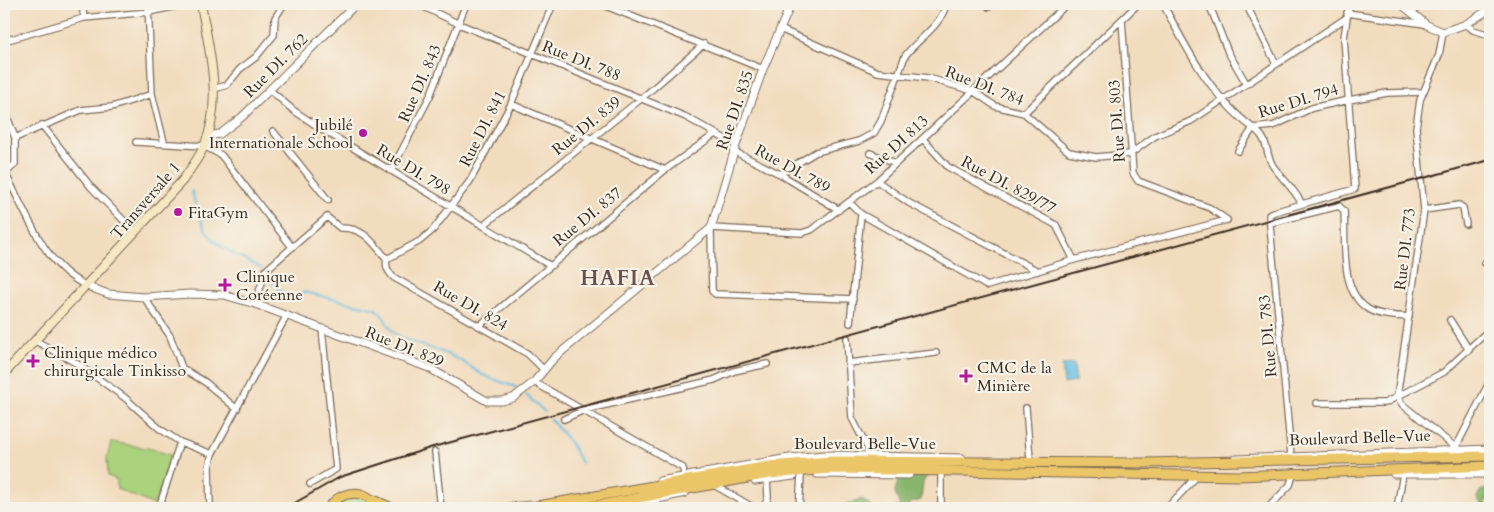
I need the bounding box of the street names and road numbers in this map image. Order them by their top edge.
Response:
street label: Rue DI. 762 [239,29,313,103]
street label: Rue DI. 788 [539,35,624,87]
street label: Rue DI. 843 [393,41,447,126]
street label: Rue DI. 784 [942,61,1027,111]
street label: Rue DI. 835 [711,68,759,153]
street label: Rue DI. 794 [1255,78,1341,124]
street label: Rue DI. 803 [1103,79,1131,163]
street label: Rue DI. 841 [454,87,511,170]
street label: Rue DI. 839 [548,91,626,160]
street label: Rue DI 813 [860,110,933,179]
street label: Rue DI. 798 [372,139,455,201]
street label: Rue DI. 789 [751,139,834,199]
street label: Rue DI. 829/77 [957,151,1060,219]
street label: Transversale 1 [106,157,186,244]
street label: Rue DI. 837 [549,182,627,251]
street label: Rue DI. 773 [1389,207,1421,292]
street label: Rue DI. 824 [429,276,512,336]
street label: Rue DI. 783 [1253,294,1283,378]
street label: Rue DI. 829 [362,321,447,373]
street label: Boulevard Belle-Vue [1289,425,1431,451]
street label: Boulevard Belle-Vue [794,433,936,455]

